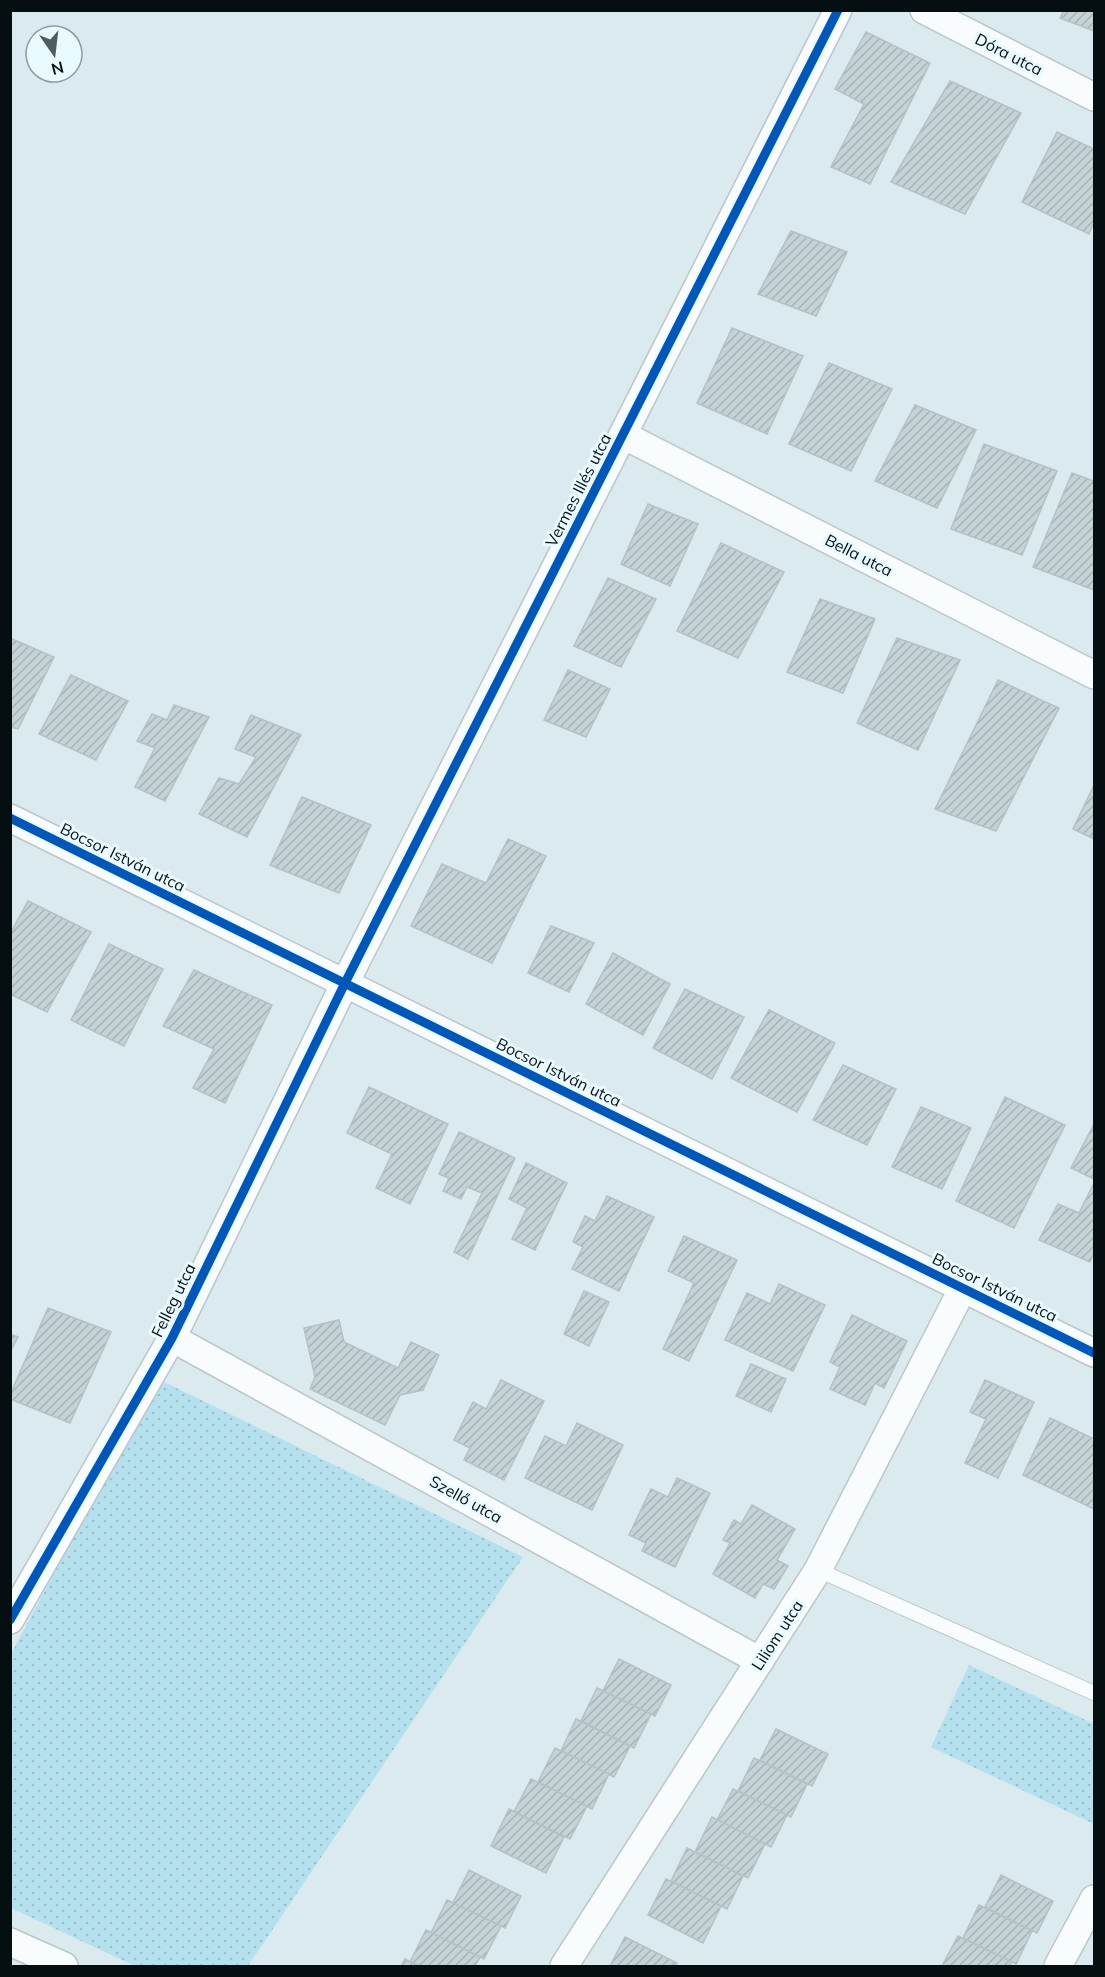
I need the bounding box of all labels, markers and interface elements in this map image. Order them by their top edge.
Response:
north arrow [24,24,84,84]
street label: Dóra utca [972,29,1046,79]
text: N [49,57,66,80]
street label: Vermes Illés utca [541,430,615,550]
street label: Bella utca [822,529,896,581]
street label: Bocsor István utca [57,818,189,896]
street label: Bocsor István utca [493,1033,625,1111]
street label: Bocsor István utca [929,1248,1061,1326]
street label: Felleg utca [147,1260,199,1340]
street label: Szellő utca [426,1471,506,1527]
street label: Liliom utca [747,1596,807,1674]

